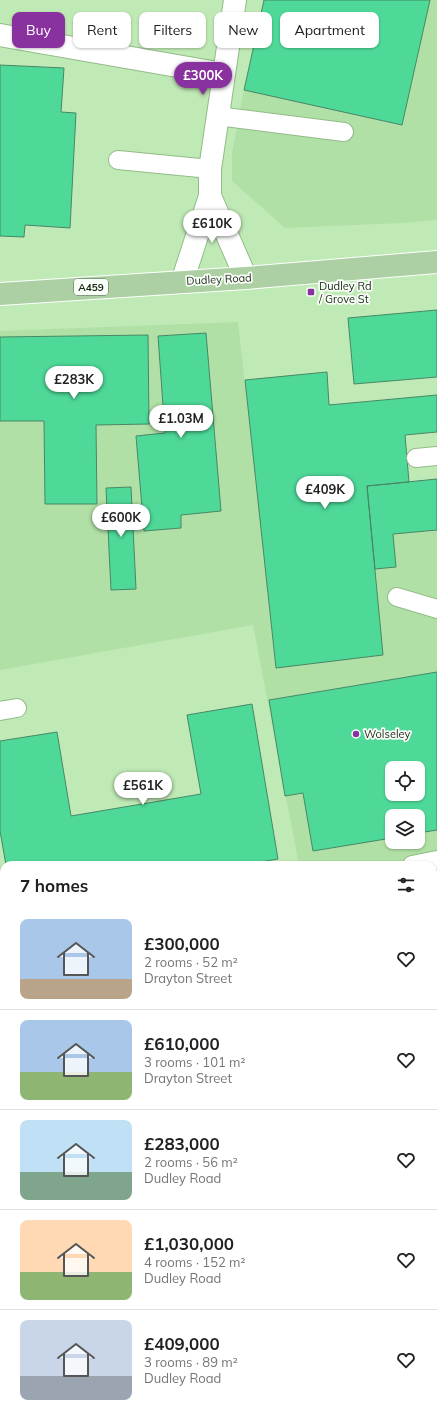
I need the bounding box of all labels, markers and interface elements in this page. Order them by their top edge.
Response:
chip: Buy [12,12,65,48]
chip: Rent [73,12,131,48]
chip: Filters [139,12,206,48]
chip: New [214,12,272,48]
chip: Apartment [280,12,379,48]
pin: £300K [175,62,231,96]
text: £300K [183,67,223,83]
pin: £610K [184,210,240,244]
text: £610K [192,215,232,231]
street label: Dudley Road [186,270,252,288]
road number: A459 [74,279,108,295]
place label: Dudley Rd / Grove St [318,279,372,306]
marker: Dudley Rd / Grove St [306,287,316,297]
pin: £283K [46,366,102,400]
text: £283K [54,371,94,387]
pin: £1.03M [148,405,214,439]
text: £1.03M [158,410,204,426]
pin: £409K [297,476,353,510]
text: £409K [305,481,345,497]
pin: £600K [93,504,149,538]
text: £600K [101,509,141,525]
place label: Wolseley [364,727,410,741]
marker: Wolseley [351,729,361,739]
map controls [385,761,425,849]
button: locate [385,761,425,801]
pin: £561K [115,772,171,806]
text: £561K [123,777,163,793]
button: layers [385,809,425,849]
icon: filters [395,874,417,896]
text: 7 homes [20,875,88,896]
text: £300,000 [144,933,220,954]
icon: home [52,935,100,983]
icon: heart [395,948,417,970]
text: 2 rooms · 52 m² [144,954,238,970]
text: Drayton Street [144,970,232,986]
text: £610,000 [144,1033,220,1054]
icon: home [52,1036,100,1084]
icon: heart [395,1049,417,1071]
text: 3 rooms · 101 m² [144,1054,245,1070]
text: Drayton Street [144,1070,232,1086]
text: £283,000 [144,1133,220,1154]
icon: home [52,1136,100,1184]
icon: heart [395,1149,417,1171]
text: 2 rooms · 56 m² [144,1154,238,1170]
text: Dudley Road [144,1170,221,1186]
text: £1,030,000 [144,1233,234,1254]
icon: home [52,1236,100,1284]
icon: heart [395,1249,417,1271]
text: 4 rooms · 152 m² [144,1254,245,1270]
text: Dudley Road [144,1270,221,1286]
text: £409,000 [144,1333,220,1354]
icon: home [52,1336,100,1384]
icon: heart [395,1349,417,1371]
text: 3 rooms · 89 m² [144,1354,238,1370]
text: Dudley Road [144,1370,221,1386]

